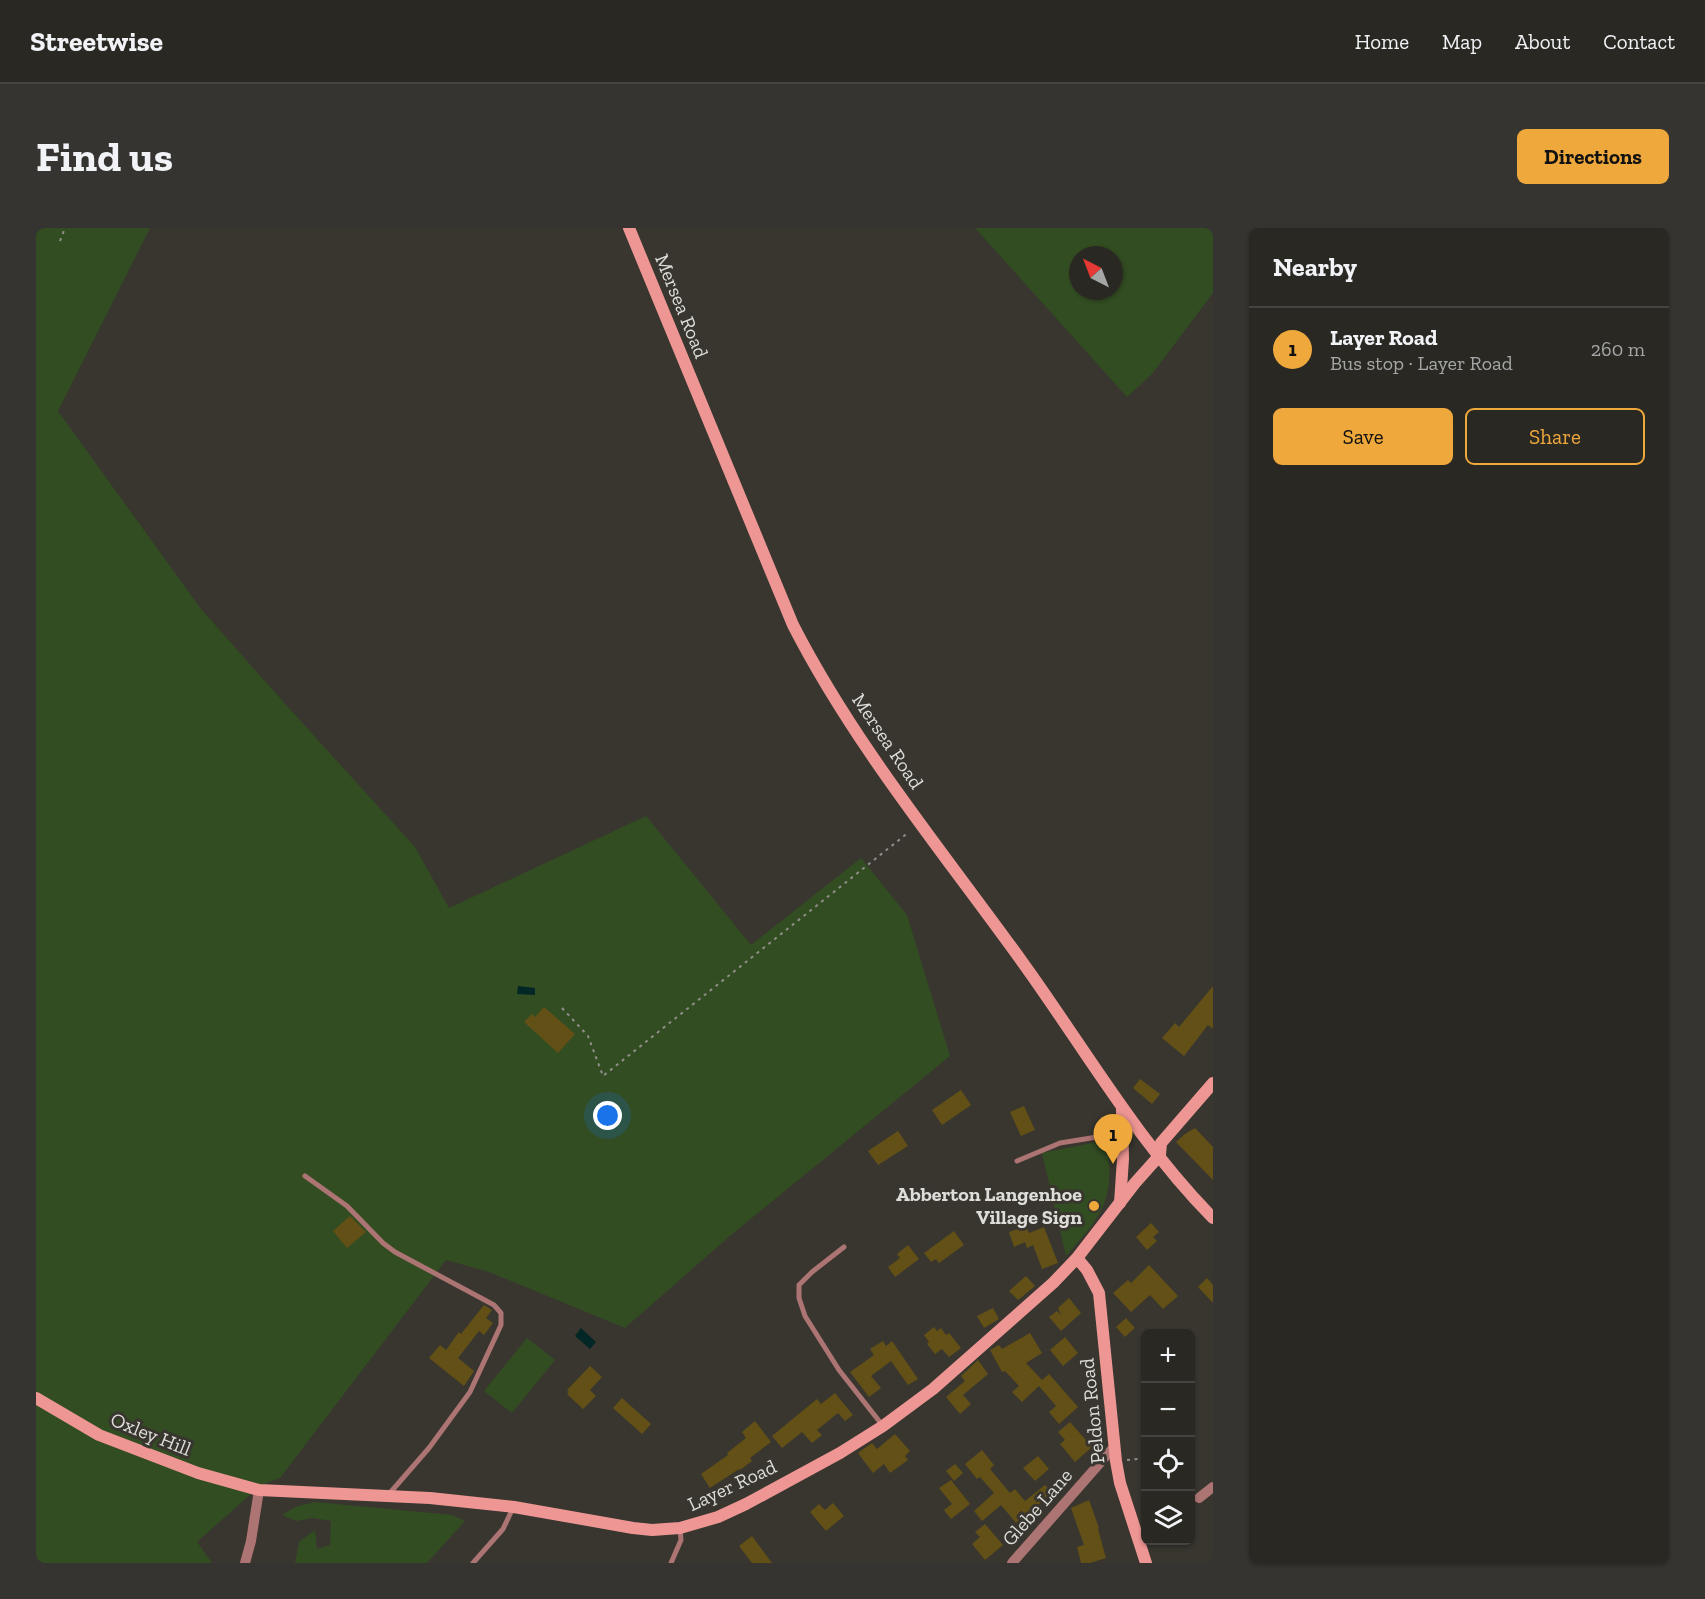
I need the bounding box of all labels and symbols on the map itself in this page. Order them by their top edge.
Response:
north arrow [1069,246,1123,300]
street label: Mersea Road [650,250,714,362]
street label: Mersea Road [847,689,929,793]
your location [593,1101,622,1130]
pin: 1 [1094,1114,1132,1164]
place label: Abberton Langenhoe Village Sign [896,1182,1082,1229]
marker: Abberton Langenhoe Village Sign [1087,1199,1101,1213]
street label: Peldon Road [1075,1357,1109,1465]
street label: Oxley Hill [107,1407,195,1461]
street label: Layer Road [684,1454,780,1516]
street label: Glebe Lane [997,1463,1077,1551]

